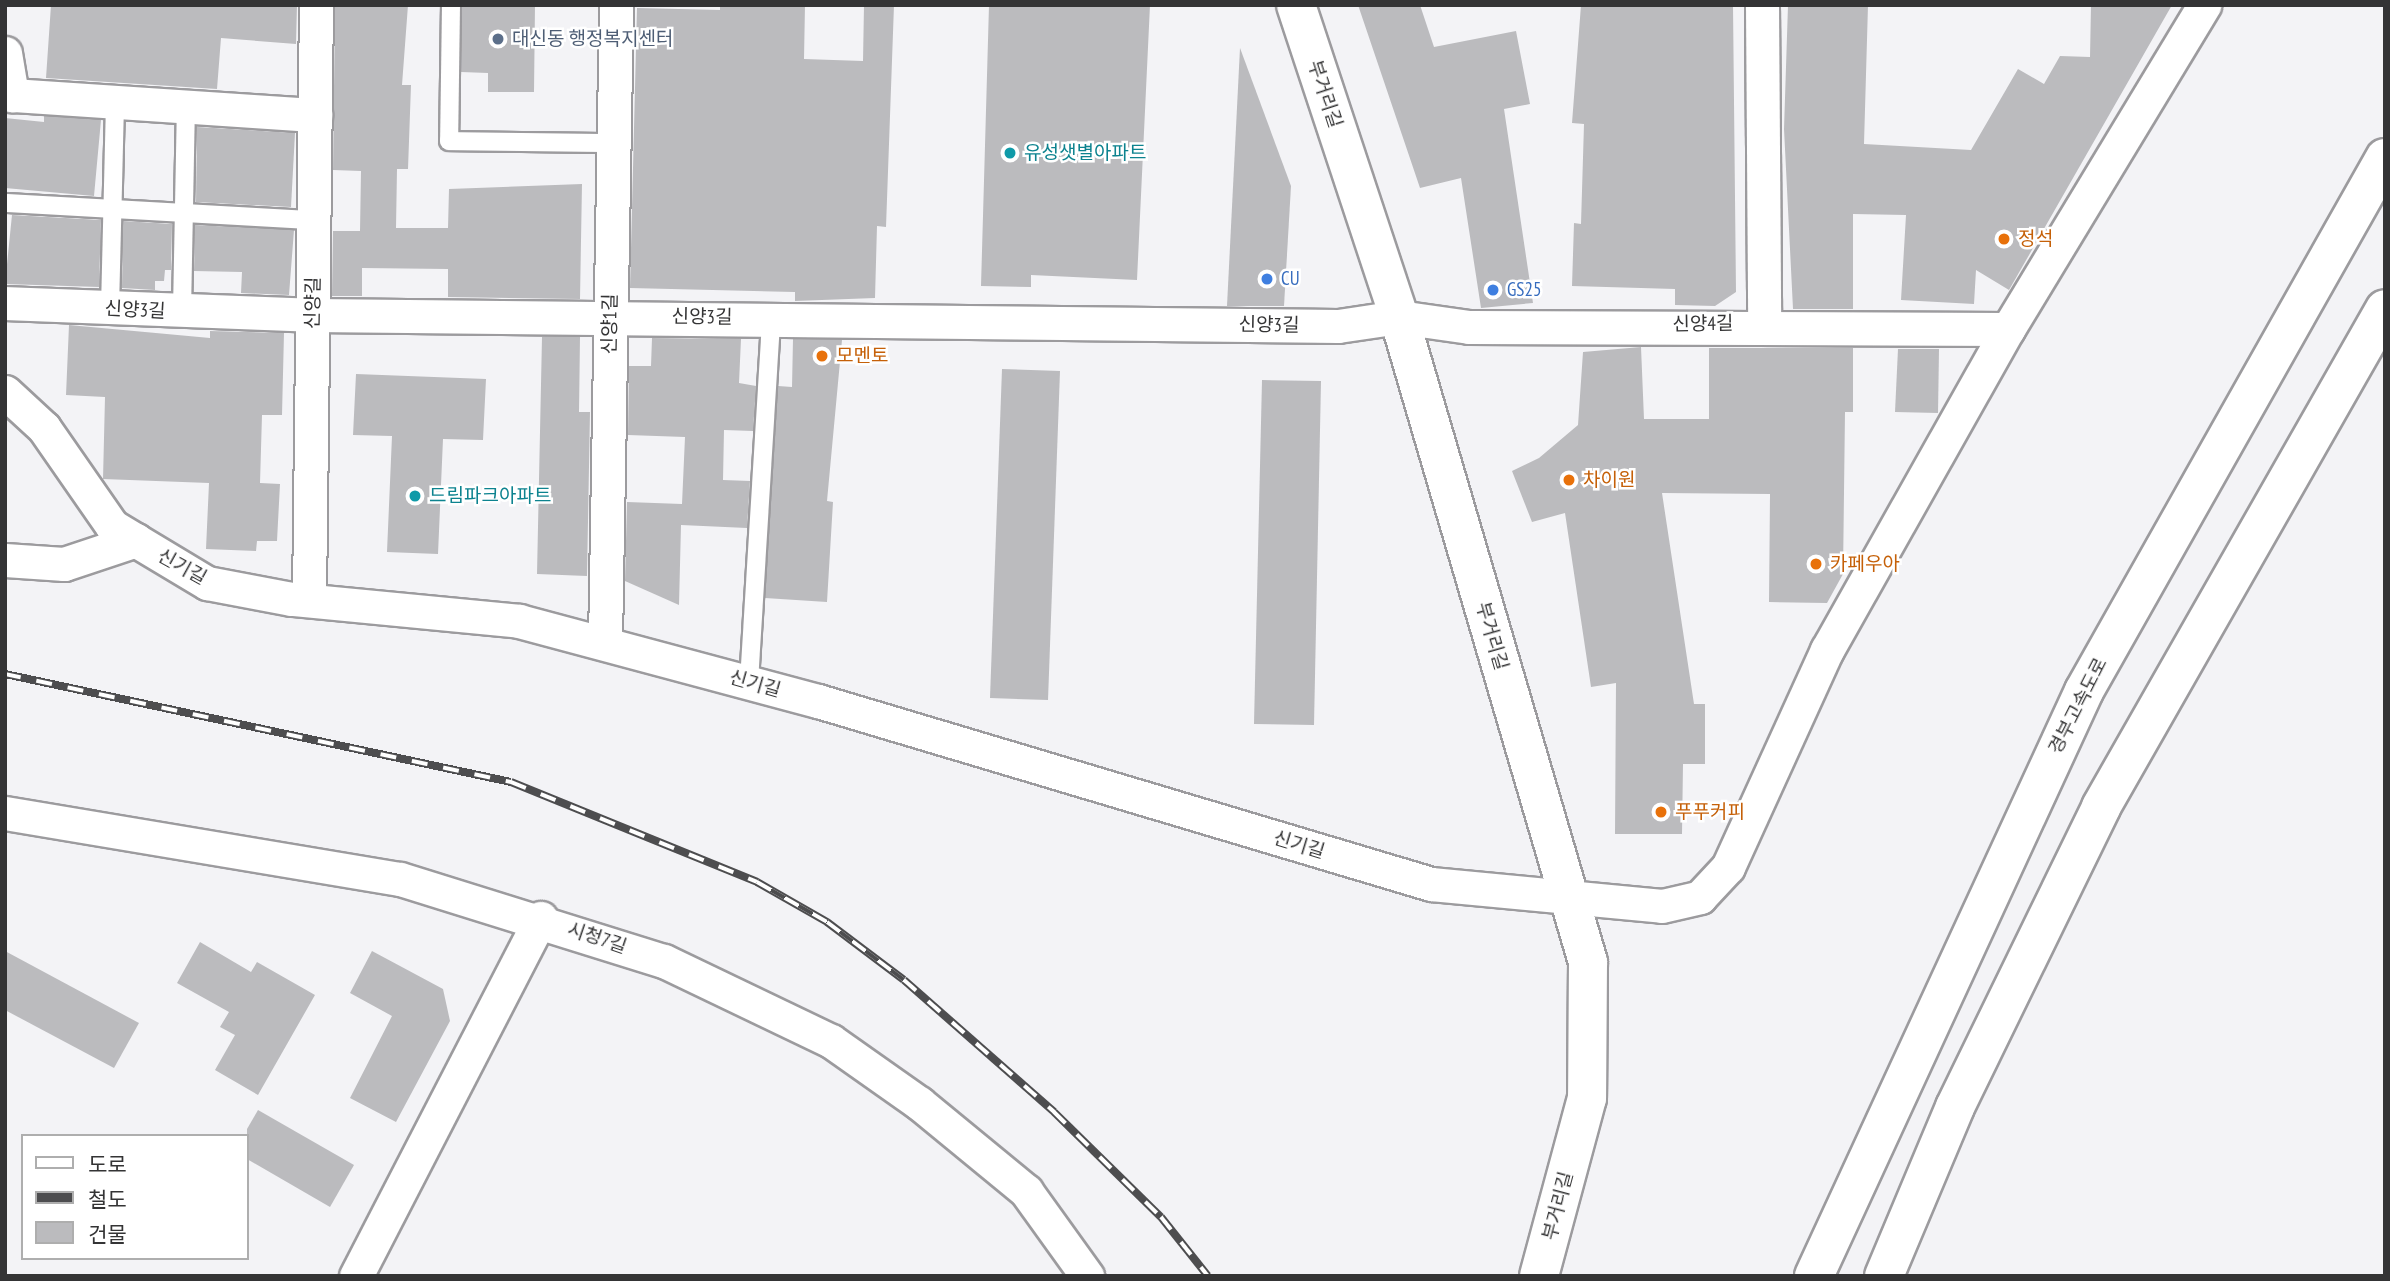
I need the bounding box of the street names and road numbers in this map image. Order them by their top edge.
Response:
street label: 부거리길 [1303,57,1347,131]
street label: 신양길 [301,277,325,329]
street label: 신양1길 [598,293,622,355]
street label: 신양3길 [104,297,166,323]
street label: 신양3길 [671,305,733,329]
street label: 신양4길 [1672,312,1734,336]
street label: 신양3길 [1238,313,1300,337]
street label: 신기길 [154,544,210,590]
street label: 부거리길 [1471,599,1513,673]
street label: 경부고속도로 [2044,654,2112,758]
street label: 신기길 [727,666,783,702]
street label: 신기길 [1271,826,1327,864]
street label: 시청7길 [564,917,630,959]
street label: 부거리길 [1538,1169,1578,1243]

